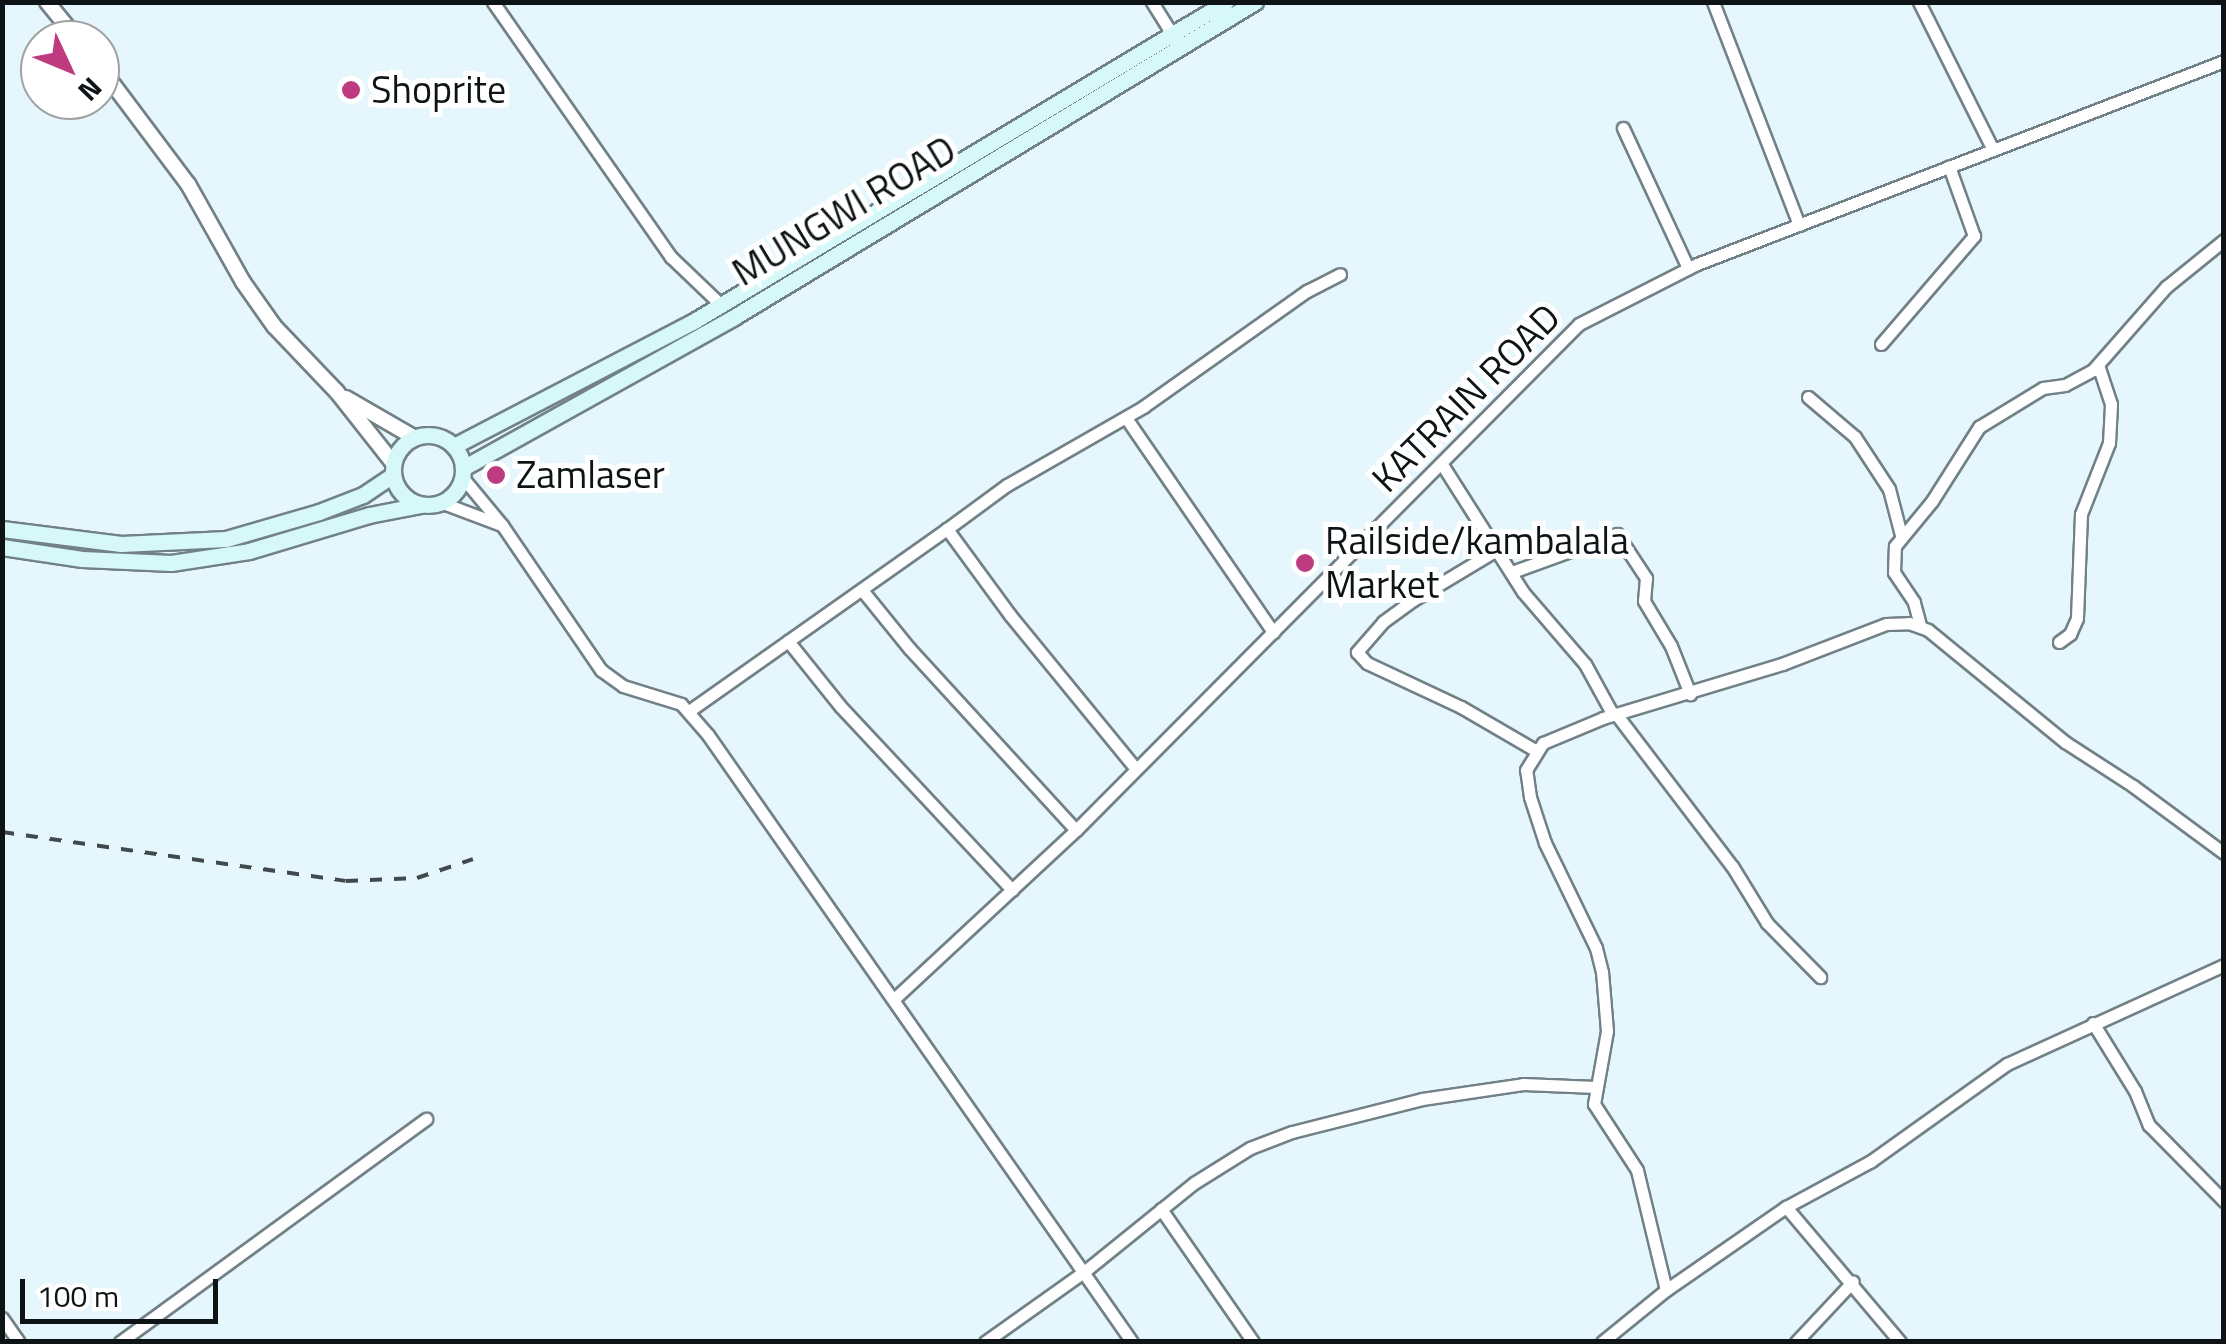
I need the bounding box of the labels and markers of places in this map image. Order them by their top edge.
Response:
place label: Shoprite [371,67,506,113]
marker: Shoprite [340,79,362,101]
place label: Zamlaser [516,452,665,498]
marker: Zamlaser [485,464,507,486]
place label: Railside/kambalala Market [1325,518,1629,608]
marker: Railside/kambalala Market [1294,552,1316,574]

